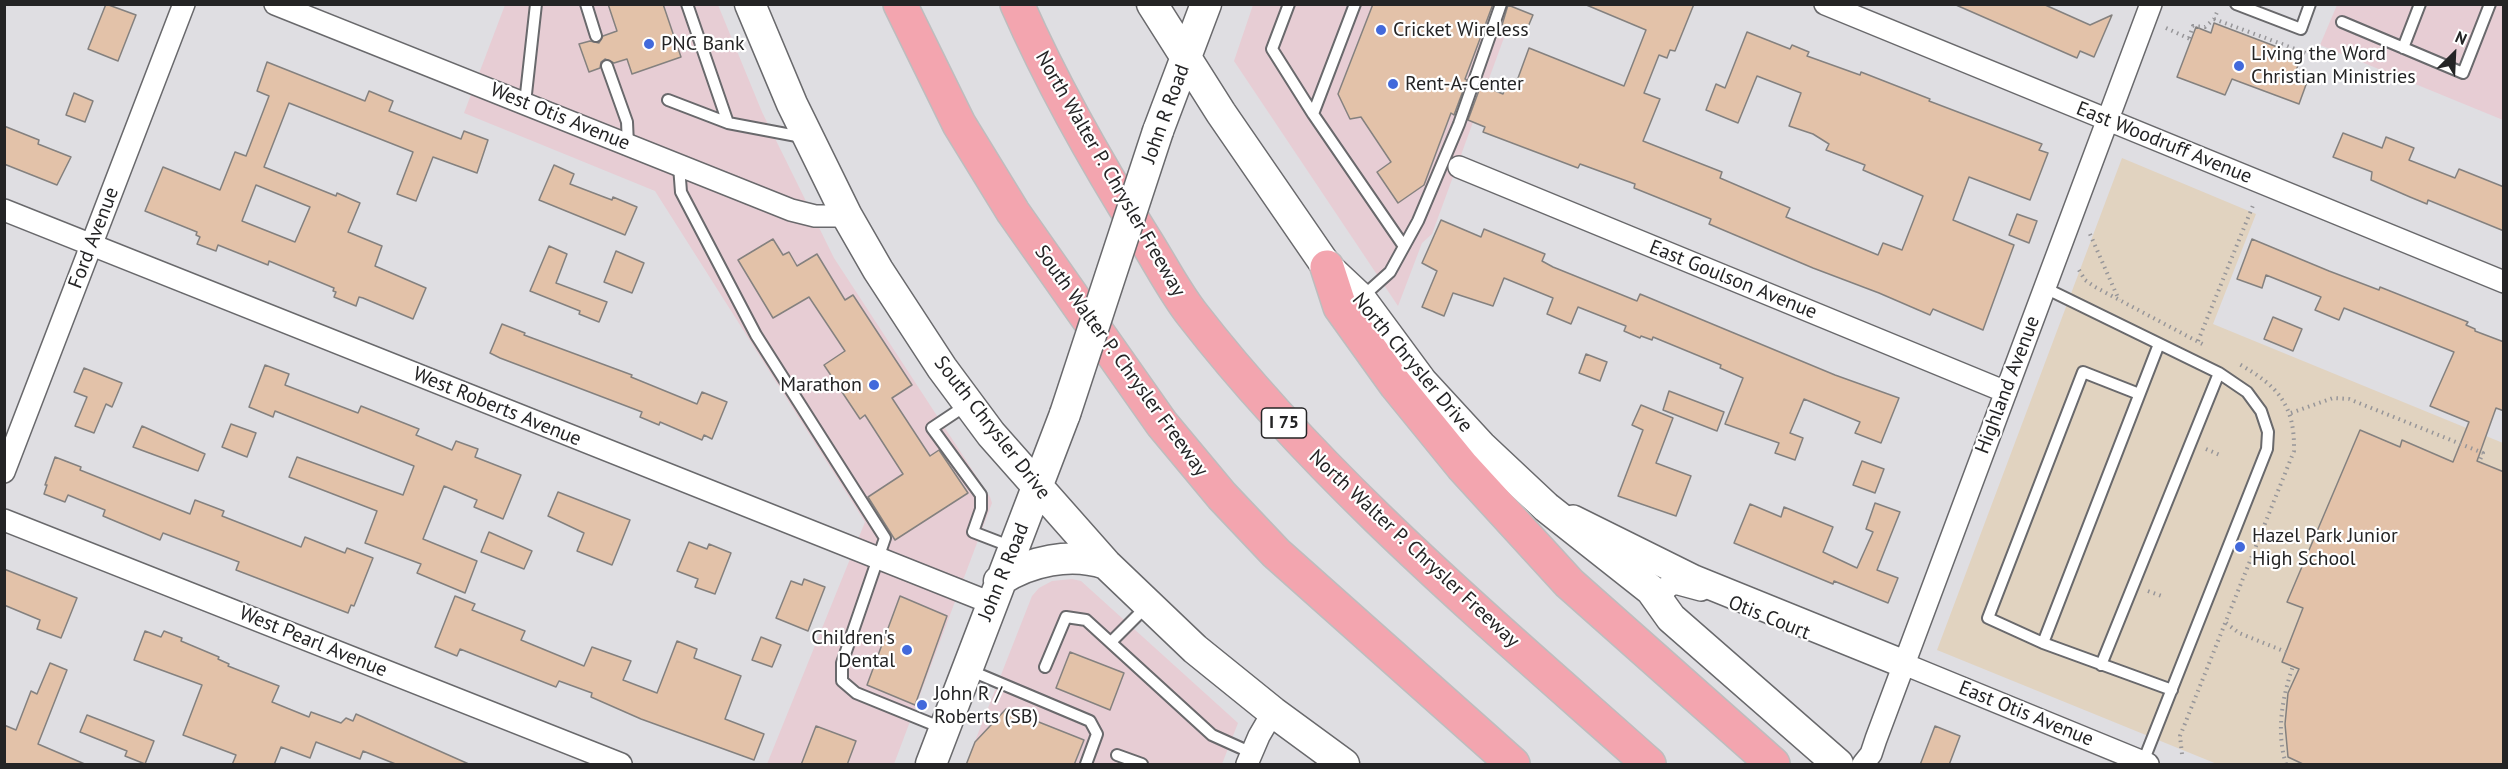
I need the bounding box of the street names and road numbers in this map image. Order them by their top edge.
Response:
street label: North Walter P. Chrysler Freeway [1030,47,1190,301]
street label: John R Road [1137,61,1195,167]
street label: West Otis Avenue [487,78,633,156]
street label: East Woodruff Avenue [2073,97,2255,189]
street label: Ford Avenue [64,184,124,292]
street label: East Goulson Avenue [1646,235,1820,325]
street label: South Walter P. Chrysler Freeway [1029,241,1213,481]
street label: North Chrysler Drive [1347,288,1477,438]
street label: Highland Avenue [1971,313,2045,457]
street label: South Chrysler Drive [929,352,1055,504]
street label: West Roberts Avenue [409,362,585,452]
road number: I 75 [1262,408,1306,438]
street label: North Walter P. Chrysler Freeway [1304,445,1524,653]
street label: John R Road [974,520,1034,624]
street label: Otis Court [1725,591,1813,645]
street label: West Pearl Avenue [236,601,390,683]
street label: East Otis Avenue [1955,676,2097,752]

